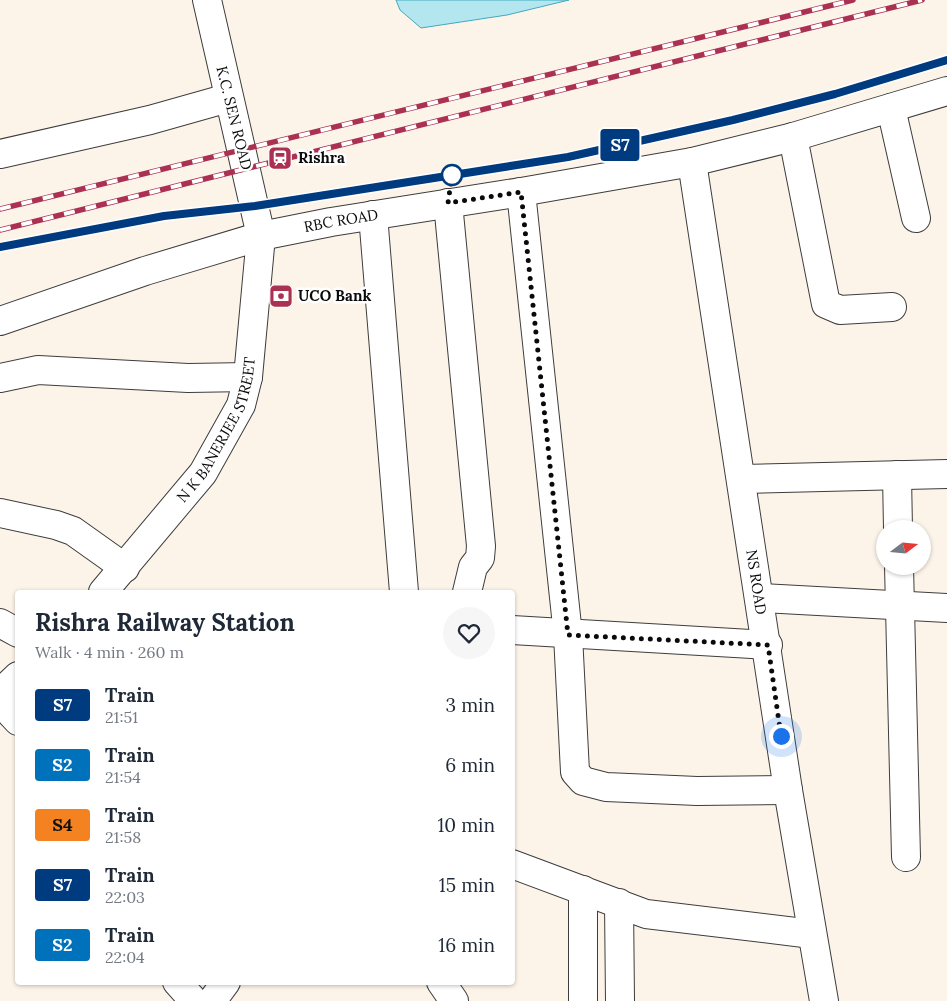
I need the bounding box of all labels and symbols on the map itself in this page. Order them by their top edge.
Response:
street label: K.C. SEN ROAD [212,64,257,172]
line badge: S7 [598,129,642,161]
station icon: Rishra [267,145,293,171]
place label: Rishra [298,148,345,167]
unlabelled marker [441,164,463,186]
street label: RBC ROAD [302,205,379,236]
bank icon: UCO Bank [268,283,294,309]
place label: UCO Bank [298,286,371,305]
street label: N K BANERJEE STREET [172,356,259,506]
north arrow [876,520,931,575]
street label: NS ROAD [742,548,771,616]
your location [769,724,794,749]

